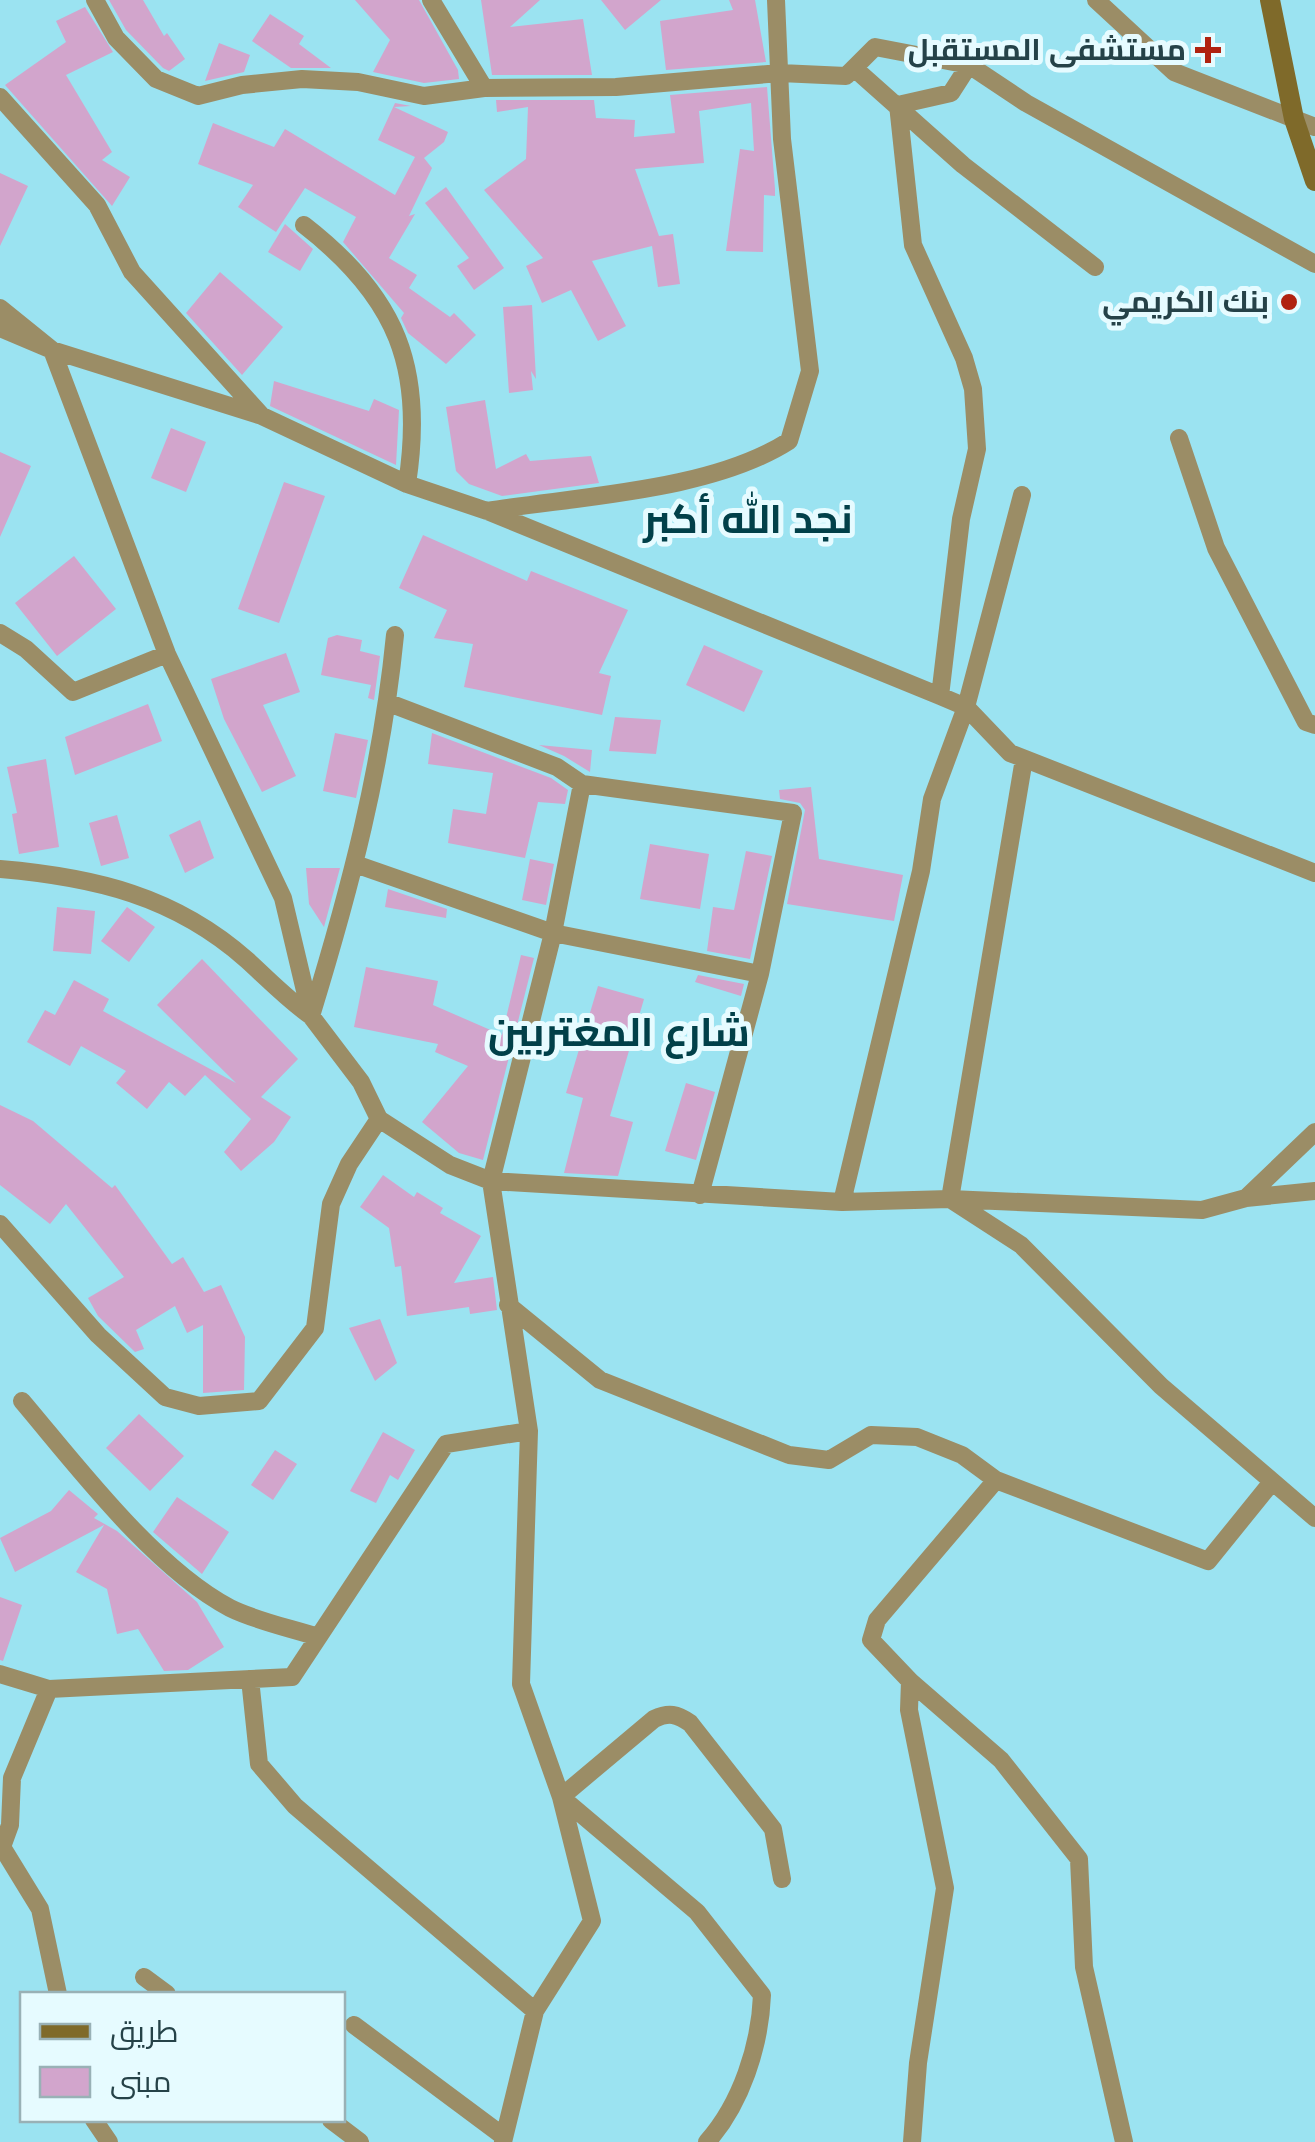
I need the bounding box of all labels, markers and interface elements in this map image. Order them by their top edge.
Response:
place label: مستشفى المستقبل [908,30,1186,68]
marker: مستشفى المستقبل [1195,37,1221,63]
place label: بنك الكريمي [1102,282,1269,326]
marker: بنك الكريمي [1278,291,1300,313]
district label: نجد الله أكبر [642,491,853,543]
district label: شارع المغتربين [488,1006,750,1059]
legend [20,1992,345,2122]
text: طريق [110,2012,179,2050]
text: مبنى [110,2062,171,2100]

